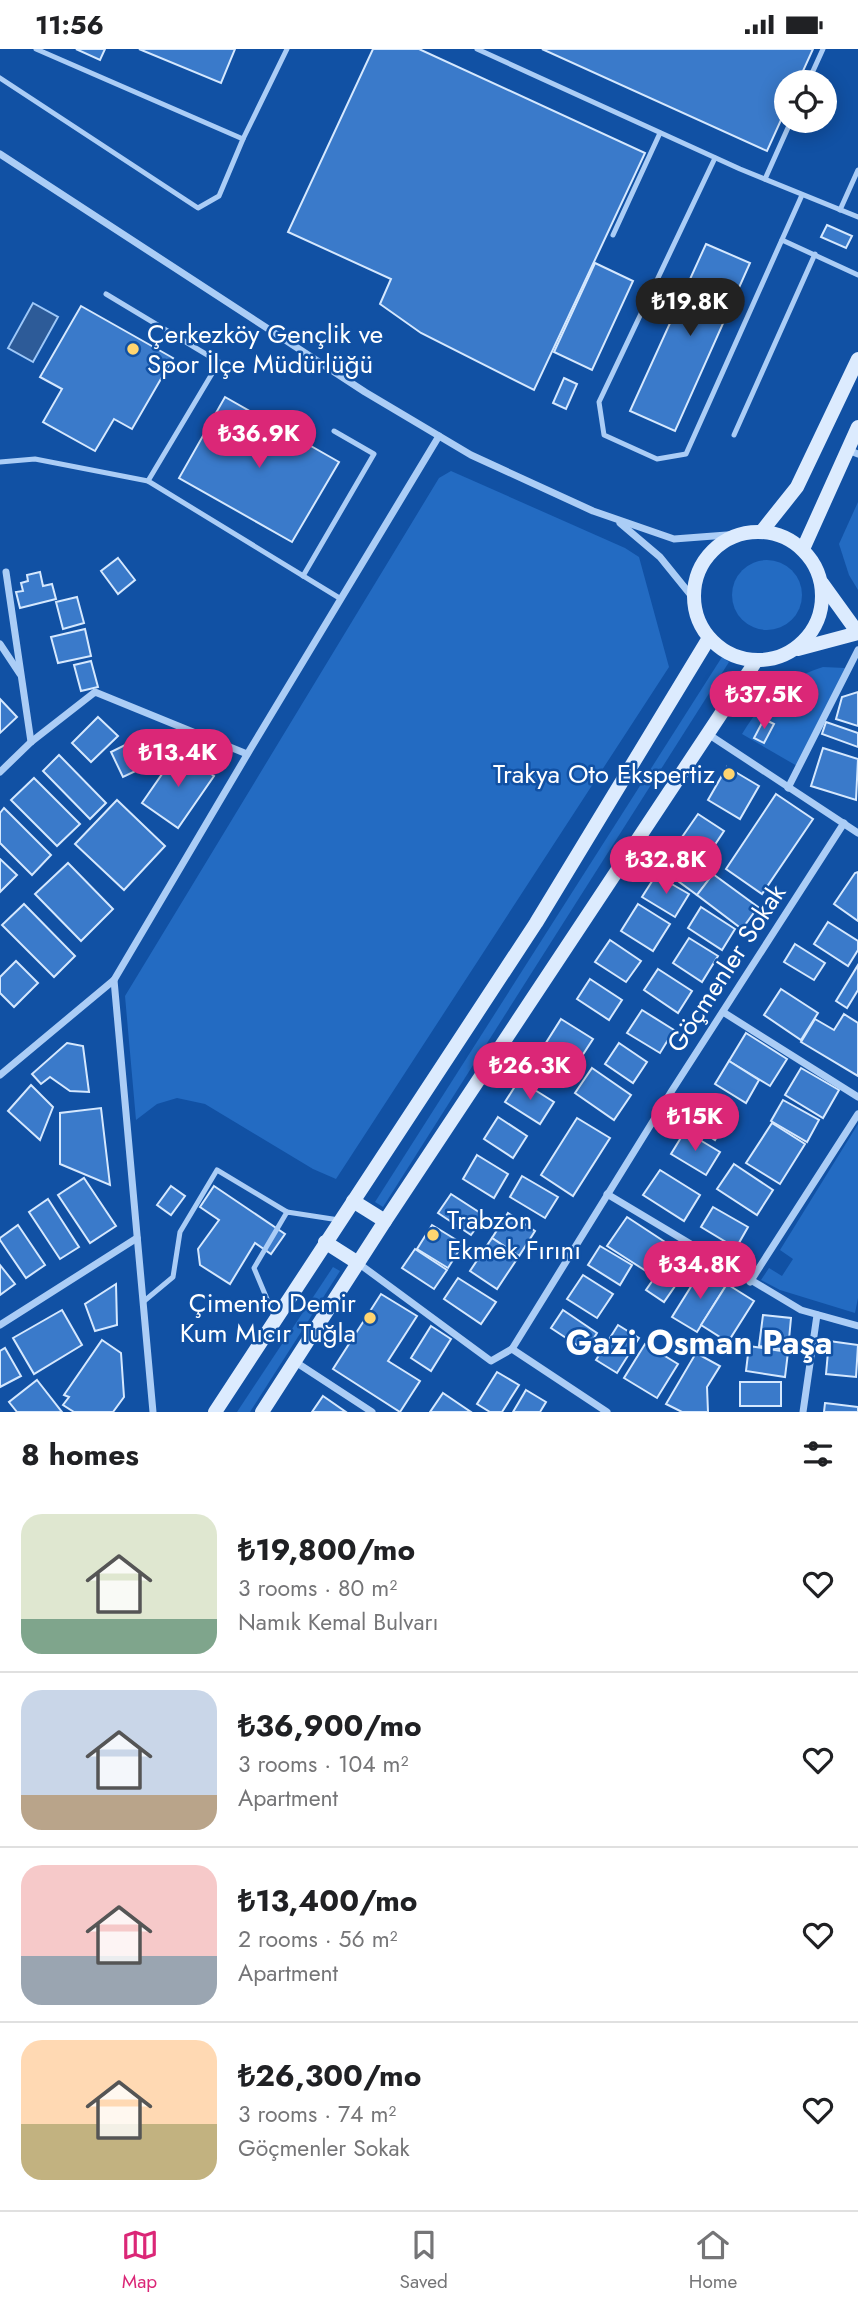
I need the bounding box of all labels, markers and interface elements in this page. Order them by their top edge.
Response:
text: 11:56 [35,6,104,44]
map controls [774,70,837,133]
button: locate [774,70,837,133]
pin: ₺19.8K [633,279,747,338]
text: ₺19.8K [652,284,728,318]
place label: Çerkezköy Gençlik ve Spor İlçe Müdürlüğü [147,315,383,383]
marker: Çerkezköy Gençlik ve Spor İlçe Müdürlüğü [125,341,141,357]
pin: ₺36.9K [202,411,316,470]
text: ₺36.9K [218,416,300,450]
pin: ₺37.5K [707,671,821,731]
text: ₺37.5K [726,677,802,711]
pin: ₺13.4K [121,729,235,789]
text: ₺13.4K [139,735,217,769]
place label: Trakya Oto Ekspertiz [493,755,715,793]
marker: Trakya Oto Ekspertiz [721,766,737,782]
pin: ₺32.8K [609,837,723,896]
text: ₺32.8K [626,842,706,876]
street label: Göçmenler Sokak [657,876,795,1060]
pin: ₺26.3K [473,1042,587,1102]
text: ₺26.3K [489,1048,571,1082]
pin: ₺15K [654,1093,736,1153]
text: ₺15K [667,1099,723,1133]
place label: Trabzon Ekmek Fırını [447,1201,581,1269]
marker: Trabzon Ekmek Fırını [425,1227,441,1243]
pin: ₺34.8K [643,1241,757,1301]
text: ₺34.8K [659,1247,741,1281]
place label: Çimento Demir Kum Mıcır Tuğla [180,1284,356,1352]
marker: Çimento Demir Kum Mıcır Tuğla [362,1310,378,1326]
district label: Gazi Osman Paşa [566,1319,832,1366]
text: 8 homes [21,1433,139,1476]
icon: filters [799,1435,837,1473]
text: ₺19,800/mo [238,1528,415,1571]
icon: home [77,1542,161,1626]
icon: heart [799,1565,837,1603]
text: 3 rooms · 80 m² [238,1571,397,1605]
text: Namık Kemal Bulvarı [238,1605,438,1639]
text: ₺36,900/mo [238,1704,422,1747]
icon: home [77,1718,161,1802]
icon: heart [799,1741,837,1779]
text: 3 rooms · 104 m² [238,1747,408,1781]
text: Apartment [238,1781,338,1815]
text: ₺13,400/mo [238,1879,417,1922]
icon: home [77,1893,161,1977]
icon: heart [799,1916,837,1954]
text: 2 rooms · 56 m² [238,1922,398,1956]
text: Apartment [238,1956,338,1990]
text: ₺26,300/mo [238,2054,421,2097]
icon: home [77,2068,161,2152]
icon: heart [799,2091,837,2129]
text: 3 rooms · 74 m² [238,2097,396,2131]
text: Göçmenler Sokak [238,2131,410,2165]
tab: Map [121,2226,159,2295]
tab: Saved [400,2226,448,2295]
tab: Home [689,2226,737,2295]

